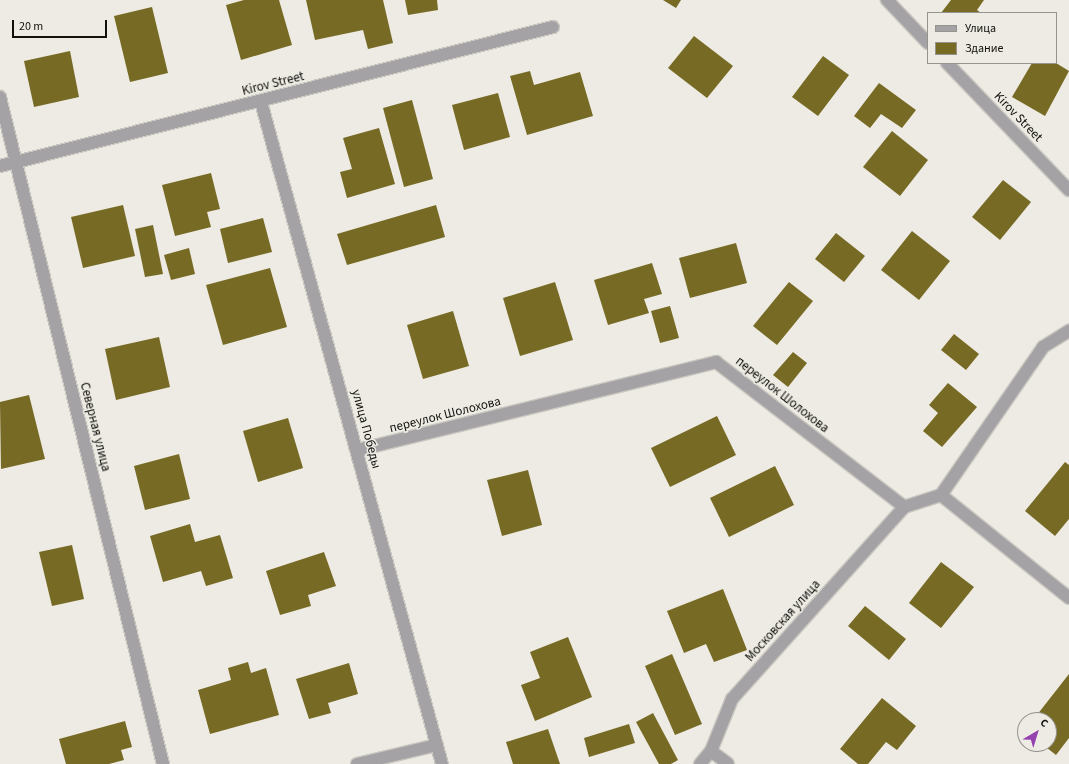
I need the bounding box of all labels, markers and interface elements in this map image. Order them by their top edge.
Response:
scale bar [14,12,109,38]
legend [927,12,1057,64]
text: 20 m [19,18,43,35]
text: Улица [965,20,996,37]
text: Здание [965,40,1004,57]
street label: Kirov Street [240,69,306,99]
street label: Kirov Street [990,89,1046,145]
street label: переулок Шолохова [732,354,832,436]
street label: Северная улица [76,381,114,473]
street label: улица Победы [348,388,384,470]
street label: переулок Шолохова [388,394,502,436]
street label: Московская улица [742,577,824,665]
north arrow [1017,712,1057,752]
text: С [1037,715,1051,731]

